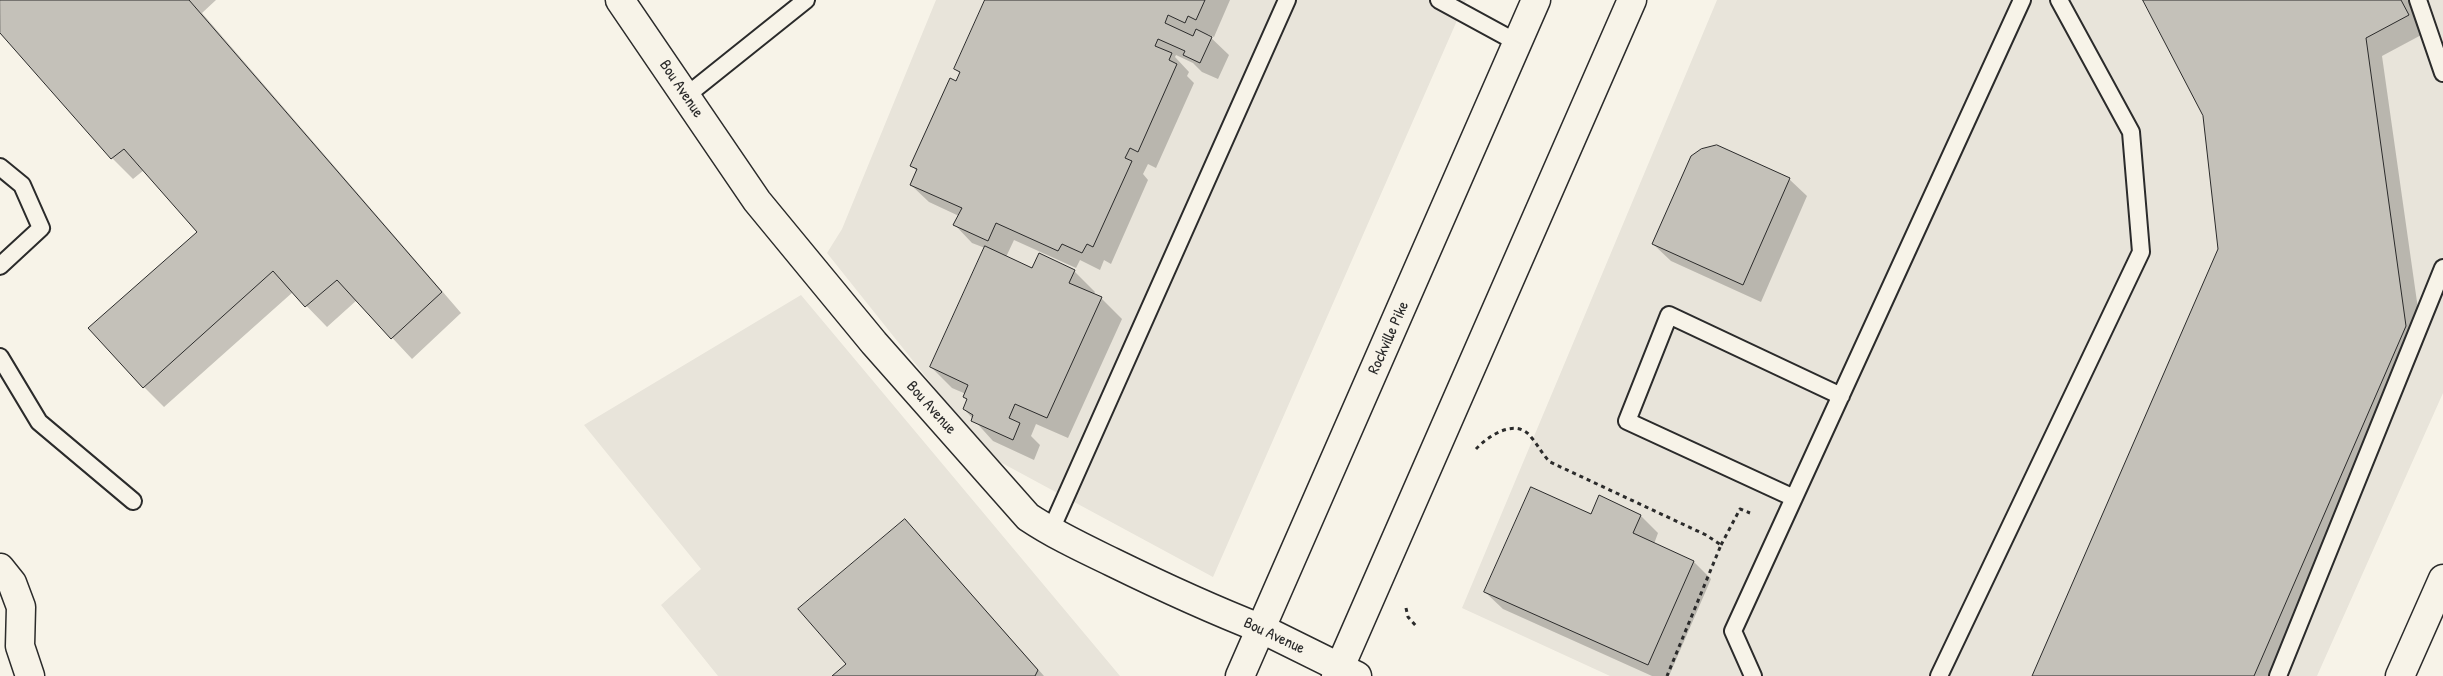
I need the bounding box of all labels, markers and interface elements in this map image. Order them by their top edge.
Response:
street label: Bou Avenue [655,57,707,121]
street label: Rockville Pike [1364,299,1414,377]
street label: Bou Avenue [902,377,960,439]
street label: Bou Avenue [1240,614,1308,658]

